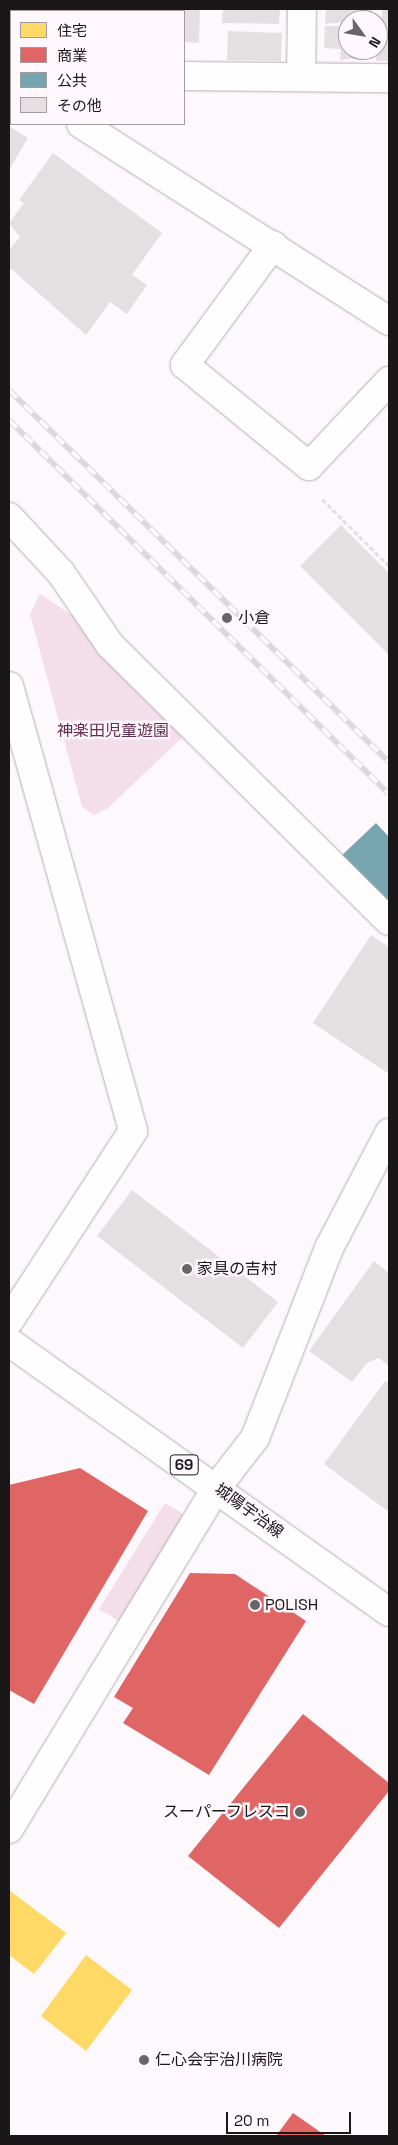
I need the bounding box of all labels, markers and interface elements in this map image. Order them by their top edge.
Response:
legend [10,10,185,125]
north arrow [338,10,388,60]
text: 住宅 [57,21,87,40]
text: N [365,34,385,51]
text: 商業 [57,46,87,65]
text: 公共 [57,71,87,90]
text: その他 [57,96,102,115]
place label: 小倉 [238,608,270,628]
marker: 小倉 [220,611,234,625]
park label: 神楽田児童遊園 [57,721,169,741]
place label: 家具の吉村 [197,1259,277,1279]
marker: 家具の吉村 [181,1263,193,1275]
road number: 69 [169,1452,199,1478]
street label: 城陽宇治線 [211,1480,287,1542]
place label: POLISH [265,1595,318,1615]
marker: POLISH [249,1599,261,1611]
place label: スーパーフレスコ [162,1802,290,1822]
marker: スーパーフレスコ [294,1806,306,1818]
place label: 仁心会宇治川病院 [155,2050,283,2070]
marker: 仁心会宇治川病院 [137,2053,151,2067]
scale bar [228,2102,353,2134]
text: 20 m [234,2111,269,2130]

